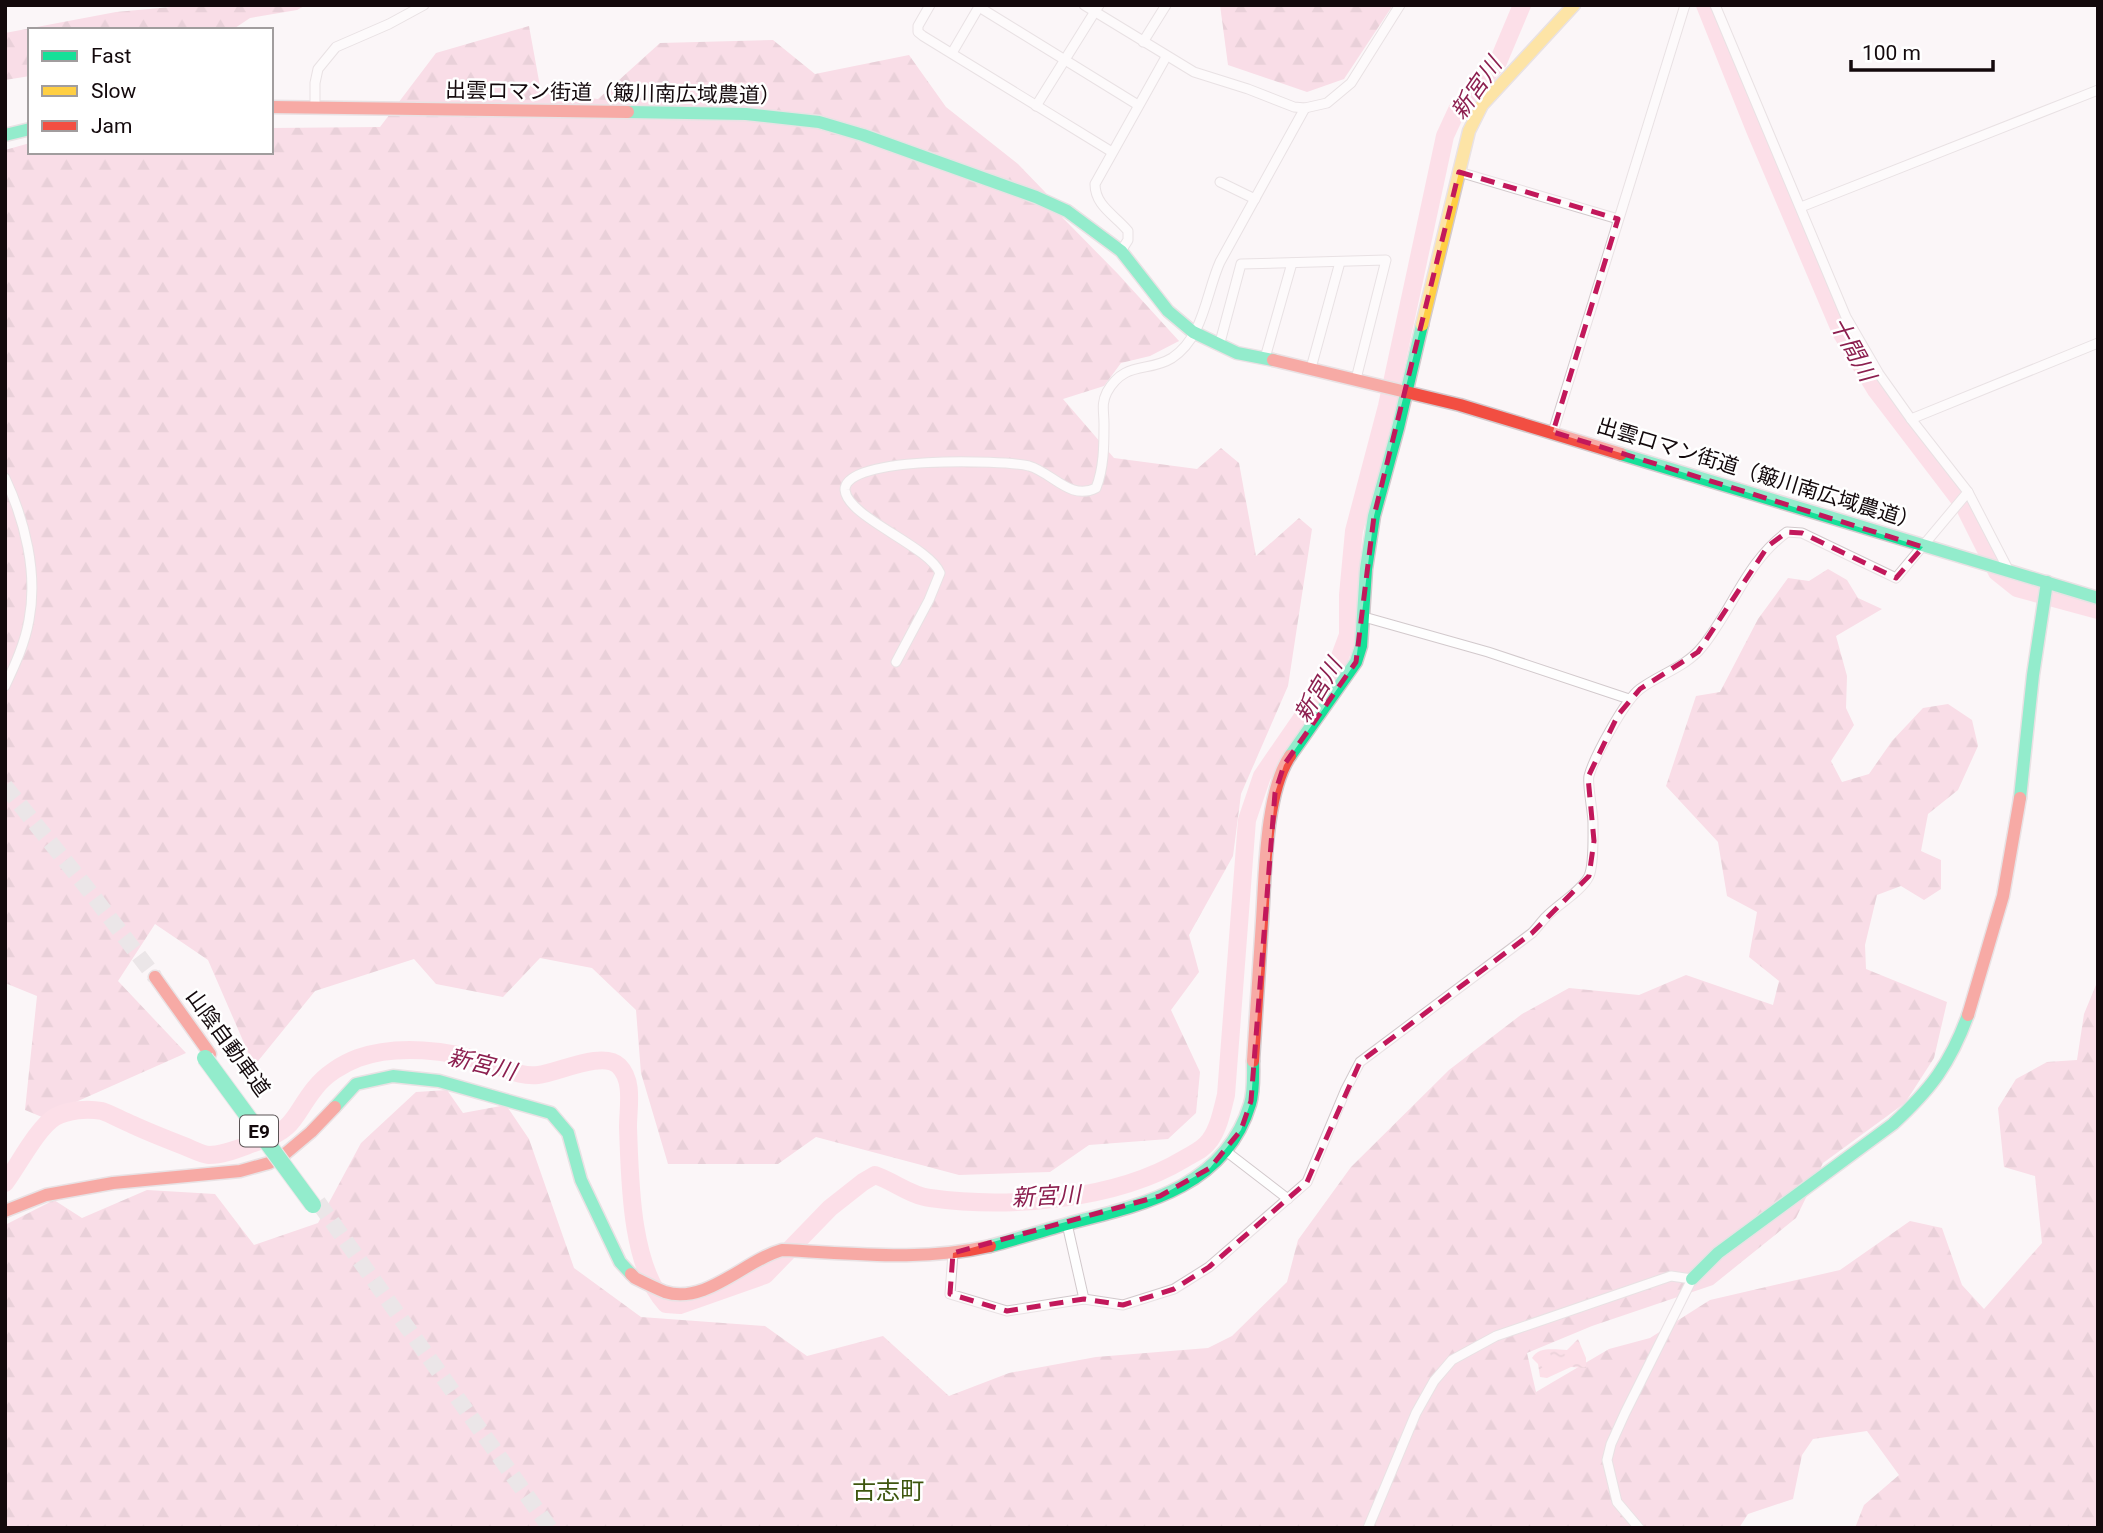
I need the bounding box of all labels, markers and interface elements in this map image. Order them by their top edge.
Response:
legend [28,28,273,154]
scale bar [1851,28,1993,72]
text: 100 m [1862,41,1921,65]
text: Fast [91,44,132,68]
water label: 新宮川 [1446,50,1509,124]
street label: 出雲ロマン街道（簸川南広域農道） [445,78,781,108]
text: Slow [91,79,137,103]
text: Jam [91,114,132,138]
water label: 十間川 [1824,313,1883,389]
street label: 出雲ロマン街道（簸川南広域農道） [1594,413,1922,535]
water label: 新宮川 [1289,651,1349,727]
street label: 山陰自動車道 [181,985,275,1101]
water label: 新宮川 [445,1043,522,1087]
road number: E9 [240,1116,278,1147]
water label: 新宮川 [1011,1181,1084,1212]
district label: 古志町 [852,1477,924,1505]

